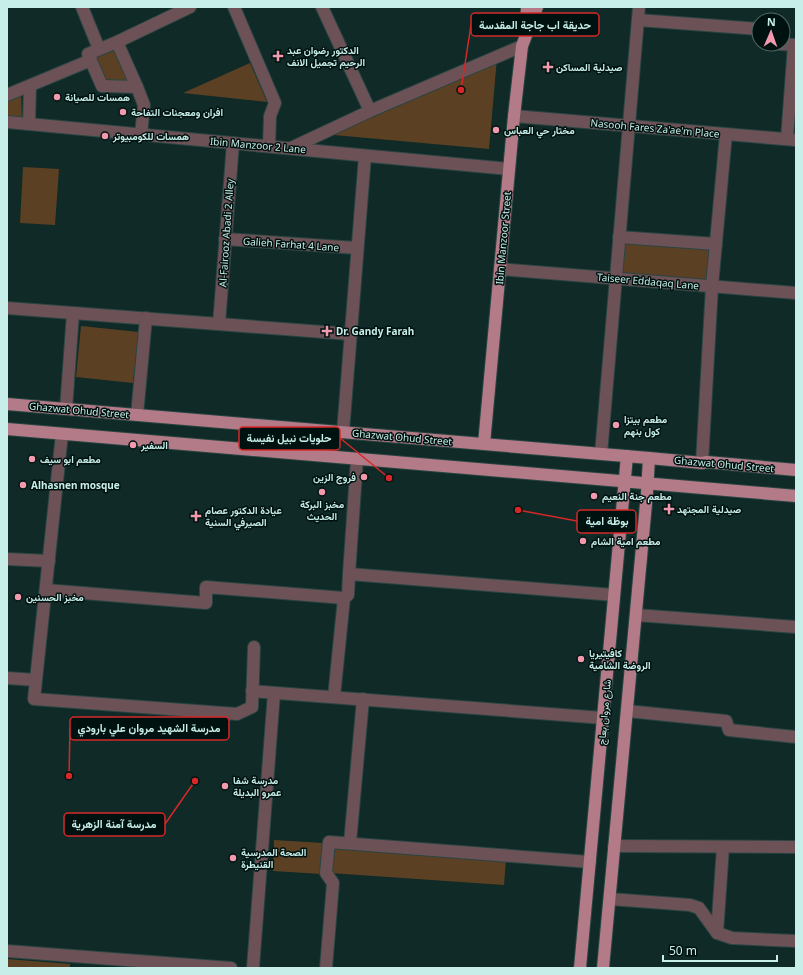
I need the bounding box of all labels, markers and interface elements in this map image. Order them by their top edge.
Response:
north arrow [751,12,791,52]
callout: حديقة اب جاجة المقدسة [471,13,599,36]
text: N [767,14,776,29]
text: حديقة اب جاجة المقدسة [479,17,591,32]
place label: الدكتور رضوان عبد الرحيم تجميل الانف [287,43,365,69]
marker: الدكتور رضوان عبد الرحيم تجميل الانف [272,50,284,62]
place label: صيدلية المساكن [556,60,623,74]
marker: صيدلية المساكن [543,62,553,72]
place label: همسات للصيانة [65,90,130,104]
marker: همسات للصيانة [52,92,62,102]
place label: افران ومعجنات التفاحة [131,105,223,119]
marker: افران ومعجنات التفاحة [118,107,128,117]
street label: Nasooh Fares Za'ae'm Place [590,115,720,141]
place label: مختار حي العباس [504,123,575,139]
marker: مختار حي العباس [491,125,501,135]
place label: همسات للكومبيوتر [112,129,189,143]
marker: همسات للكومبيوتر [100,131,110,141]
street label: Ibin Manzoor 2 Lane [209,134,307,156]
street label: Al-Fairooz Abadi 2 Alley [215,177,237,288]
street label: Ibin Manzoor Street [492,191,514,285]
street label: Galieh Farhat 4 Lane [242,234,340,254]
street label: Taiseer Eddaqaq Lane [596,270,700,292]
place label: Dr. Gandy Farah [336,324,414,338]
marker: Dr. Gandy Farah [321,325,333,337]
street label: Ghazwat Ohud Street [28,399,130,421]
place label: مطعم بيتزا كول بنهم [624,412,668,438]
marker: مطعم بيتزا كول بنهم [611,420,621,430]
street label: Ghazwat Ohud Street [351,426,453,448]
callout: حلويات نبيل نفيسة [239,427,340,450]
text: حلويات نبيل نفيسة [247,430,332,445]
place label: السفير [140,438,168,452]
marker: السفير [128,440,138,450]
place label: مطعم ابو سيف [40,452,101,466]
street label: Ghazwat Ohud Street [673,453,775,475]
marker: مطعم ابو سيف [27,454,37,464]
place label: فروج الزين [313,470,356,485]
marker: فروج الزين [359,472,369,482]
place label: Alhasnen mosque [31,478,120,492]
marker: Alhasnen mosque [18,480,28,490]
marker: مخبز البركة الحديث [317,487,327,497]
place label: مطعم جنة النعيم [602,489,672,503]
marker: مطعم جنة النعيم [589,491,599,501]
place label: مخبز البركة الحديث [300,497,345,523]
place label: صيدلية المجتهد [677,502,742,516]
place label: عيادة الدكتور عصام الصيرفي السنية [205,503,282,531]
marker: صيدلية المجتهد [664,504,674,514]
marker: عيادة الدكتور عصام الصيرفي السنية [190,510,202,522]
callout: بوظة امية [577,510,636,533]
text: بوظة امية [586,513,628,528]
place label: مطعم امية الشام [591,534,661,548]
marker: مطعم امية الشام [578,536,588,546]
place label: مخبز الحسنين [26,590,84,604]
marker: مخبز الحسنين [13,592,23,602]
place label: كافيتيريا الروضة الشامية [589,646,651,672]
marker: كافيتيريا الروضة الشامية [576,654,586,664]
street label: شارع مروان بعاج [594,678,614,745]
callout: مدرسة الشهيد مروان علي بارودي [70,717,229,740]
text: مدرسة الشهيد مروان علي بارودي [77,720,221,737]
place label: مدرسة شفا عمرو البديلة [233,773,281,799]
marker: مدرسة شفا عمرو البديلة [220,781,230,791]
callout: مدرسة آمنة الزهرية [64,813,165,836]
text: مدرسة آمنة الزهرية [72,816,156,831]
place label: الصحة المدرسية القنيطرة [241,845,306,871]
marker: الصحة المدرسية القنيطرة [228,853,238,863]
scale bar [663,937,777,963]
text: 50 m [669,942,697,959]

